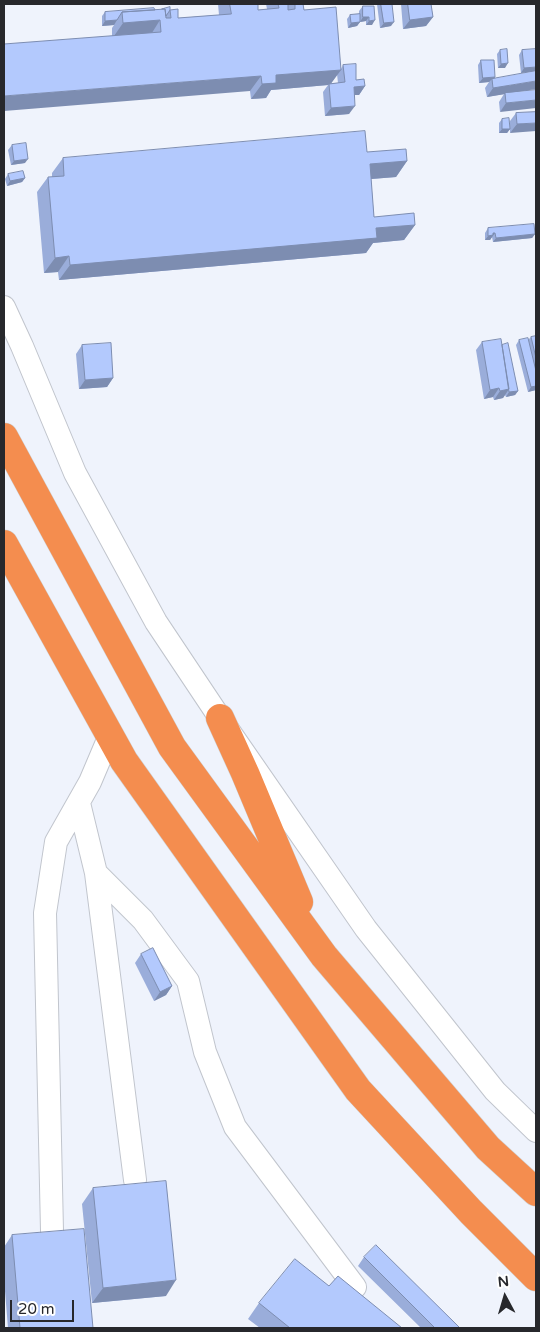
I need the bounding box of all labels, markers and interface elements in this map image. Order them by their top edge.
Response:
north arrow [480,1272,530,1322]
text: N [497,1273,510,1291]
scale bar [12,1290,76,1322]
text: 20 m [18,1300,55,1318]

